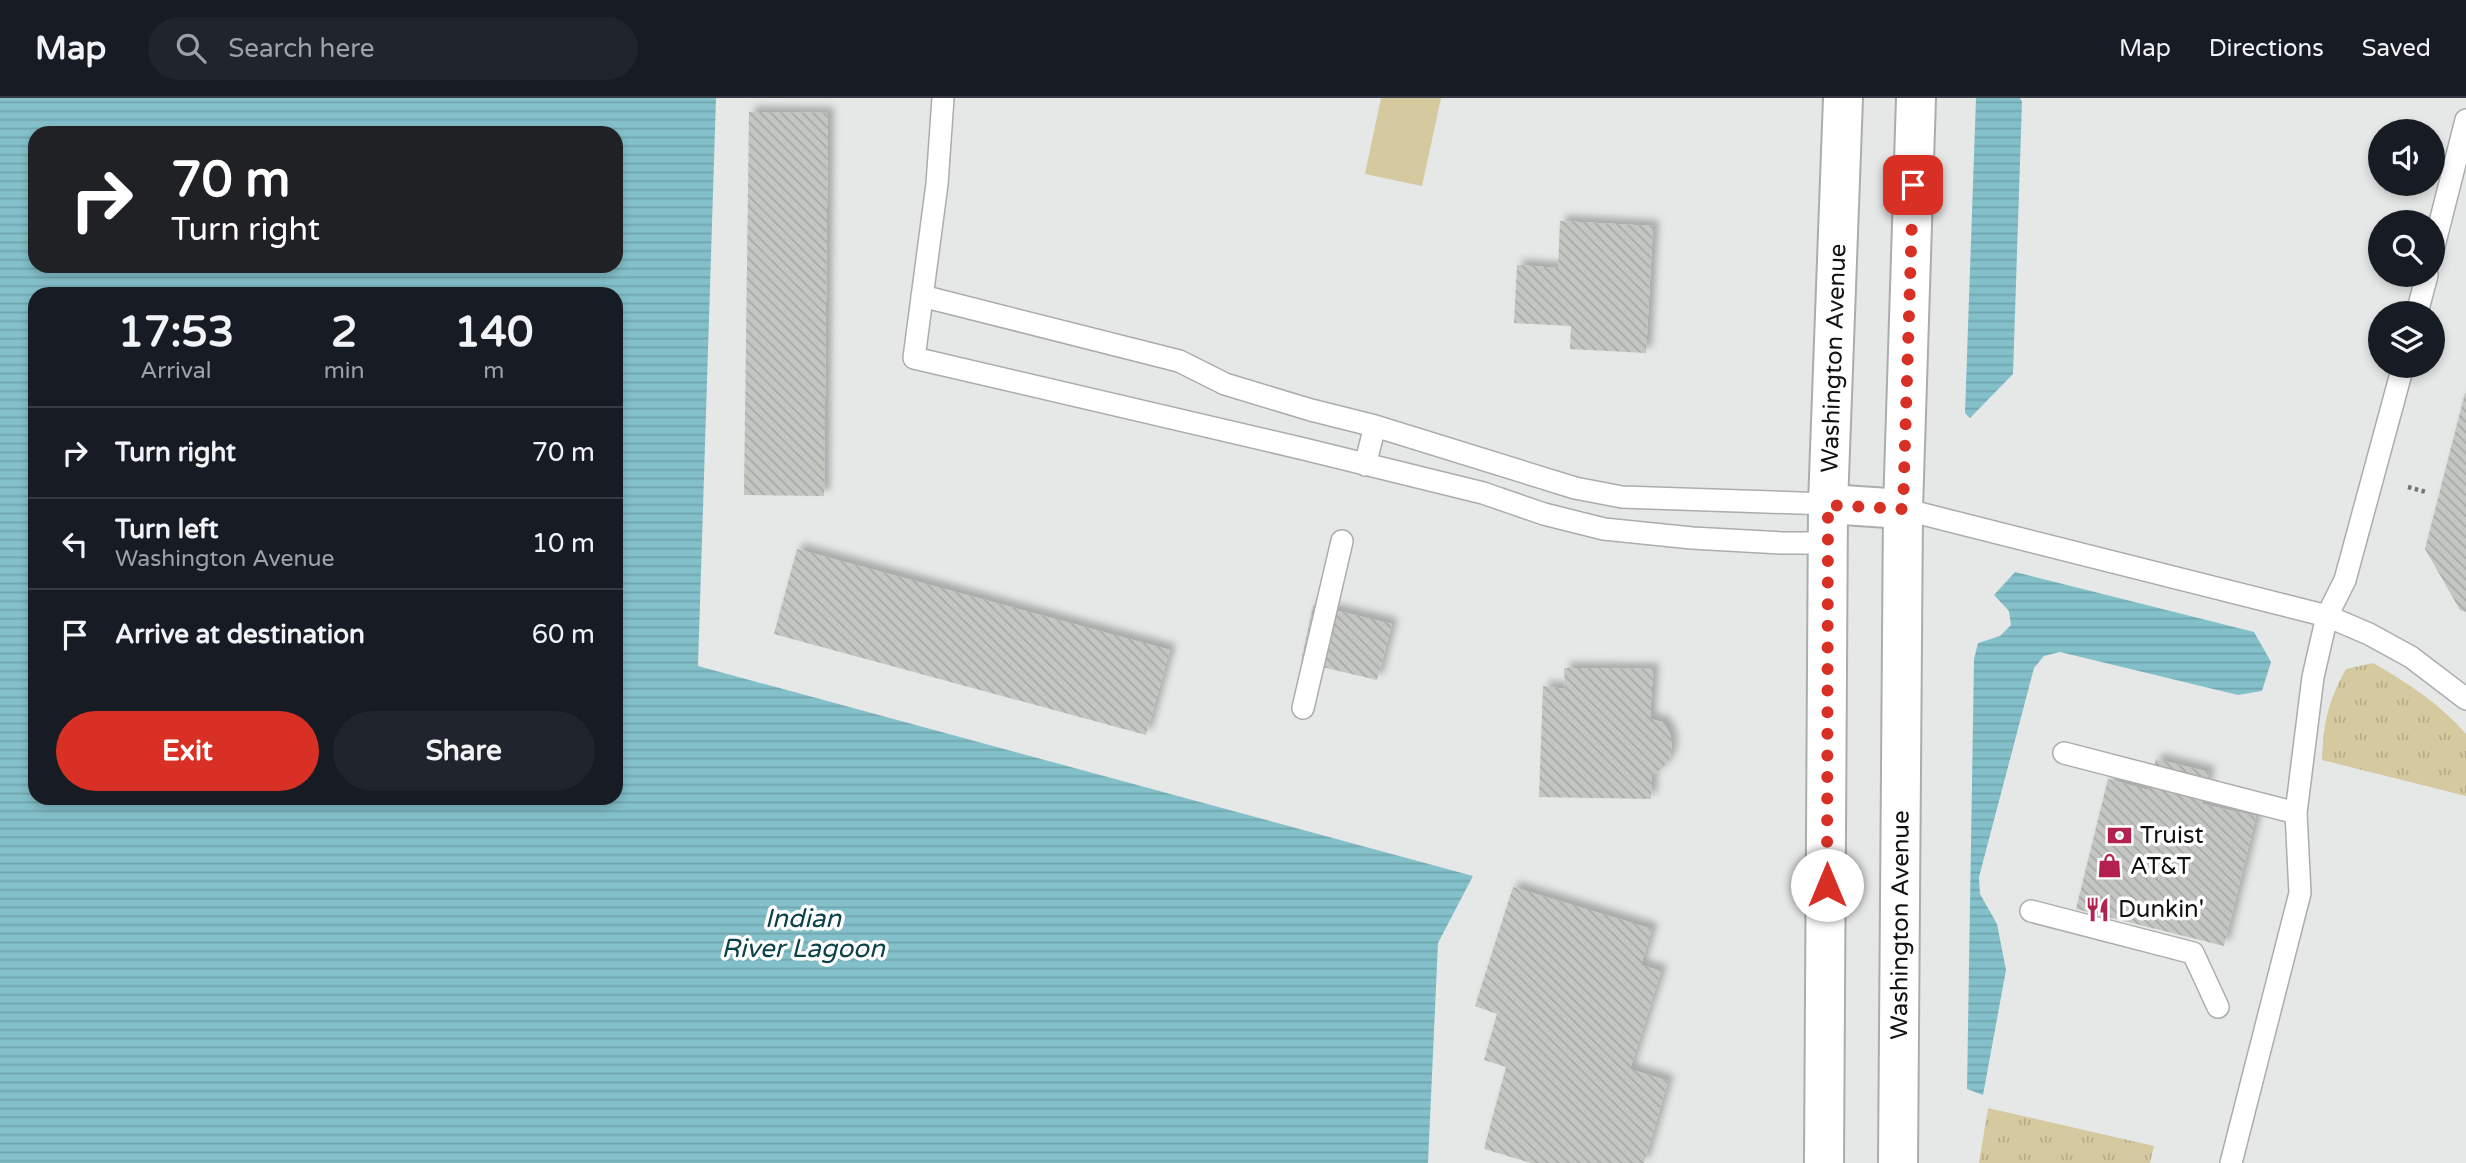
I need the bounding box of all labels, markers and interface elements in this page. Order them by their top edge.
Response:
search box [148,17,638,80]
text: Map [35,29,106,68]
icon: search [172,29,210,67]
text: Search here [228,33,374,64]
text: Map [2119,34,2171,63]
text: Directions [2209,34,2324,63]
text: Saved [2362,34,2431,63]
map controls [2368,119,2445,378]
button: sound [2368,119,2445,196]
text: 70 m [171,151,290,210]
icon: right [56,154,147,245]
pin [1883,155,1943,215]
icon: arrive [1894,166,1932,204]
button: search [2368,210,2445,287]
text: Turn right [171,211,320,249]
street label: Washington Avenue [1815,243,1853,473]
button: layers [2368,301,2445,378]
text: 17:53 [118,307,234,358]
text: 2 [331,307,357,358]
text: 140 [454,307,533,358]
text: Arrival [140,357,211,385]
text: min [324,357,365,385]
text: m [483,357,504,385]
icon: right [56,434,94,472]
text: Turn right [115,437,236,468]
text: 70 m [532,437,595,468]
text: Turn left [115,514,218,545]
icon: left [56,525,94,563]
text: 10 m [532,528,595,559]
text: Washington Avenue [115,545,334,573]
icon: arrive [56,616,94,654]
text: Arrive at destination [115,619,365,650]
text: 60 m [532,619,595,650]
button: Exit [56,711,319,791]
button: Share [333,711,595,791]
street label: Washington Avenue [1885,810,1916,1040]
bank icon: Truist [2106,821,2134,849]
place label: Truist [2140,821,2204,850]
position arrow [1790,848,1864,922]
shop icon: AT&T [2096,852,2124,880]
place label: AT&T [2130,852,2191,881]
restaurant icon: Dunkin' [2084,895,2112,923]
place label: Dunkin' [2118,895,2204,924]
water label: Indian River Lagoon [721,903,886,964]

